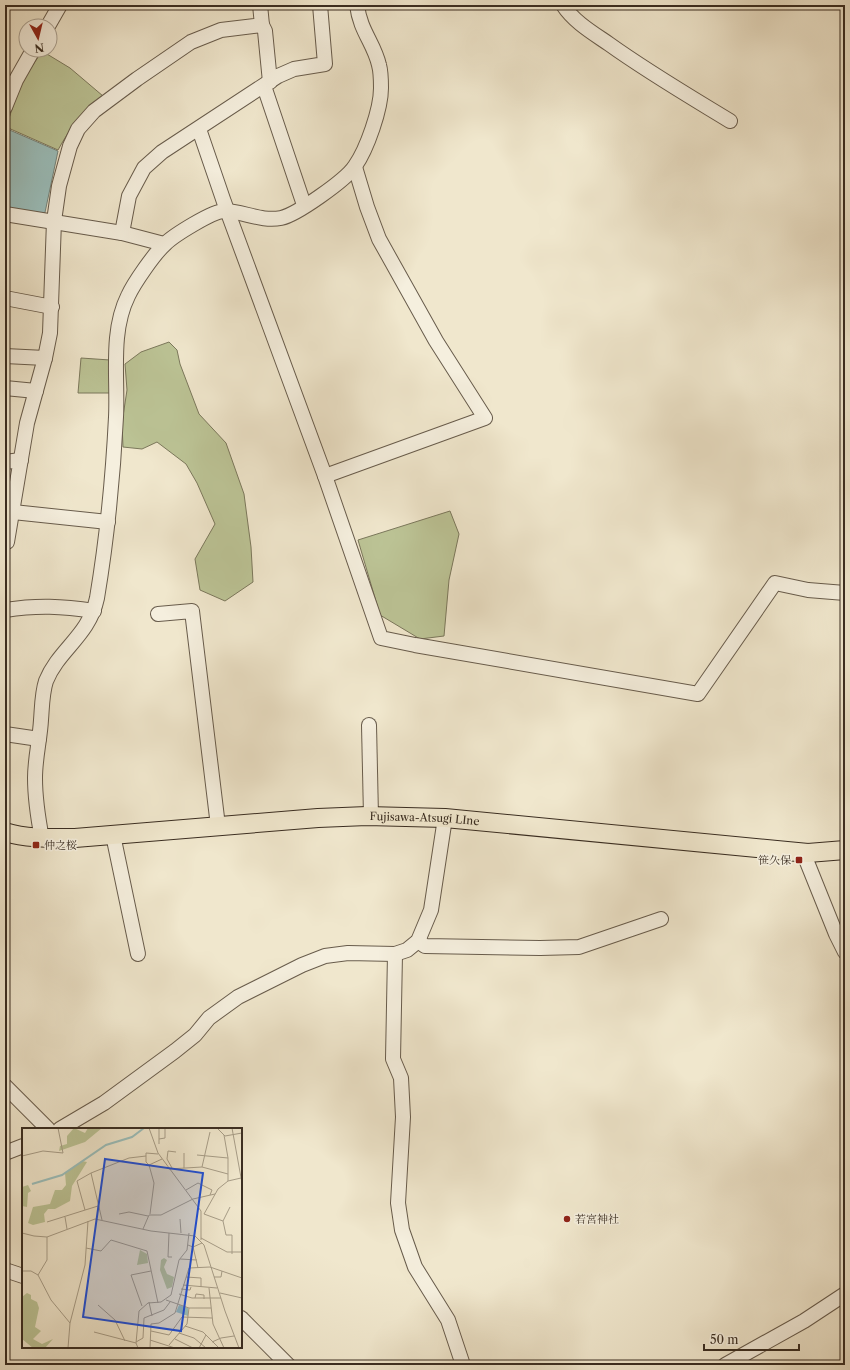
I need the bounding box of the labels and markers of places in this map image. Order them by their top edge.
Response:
place label: 仲之桜 [44,838,77,852]
marker: 仲之桜 [31,840,41,850]
place label: 笹久保 [758,853,791,867]
marker: 笹久保 [794,855,804,865]
place label: 若宮神社 [575,1212,619,1226]
marker: 若宮神社 [562,1214,572,1224]

